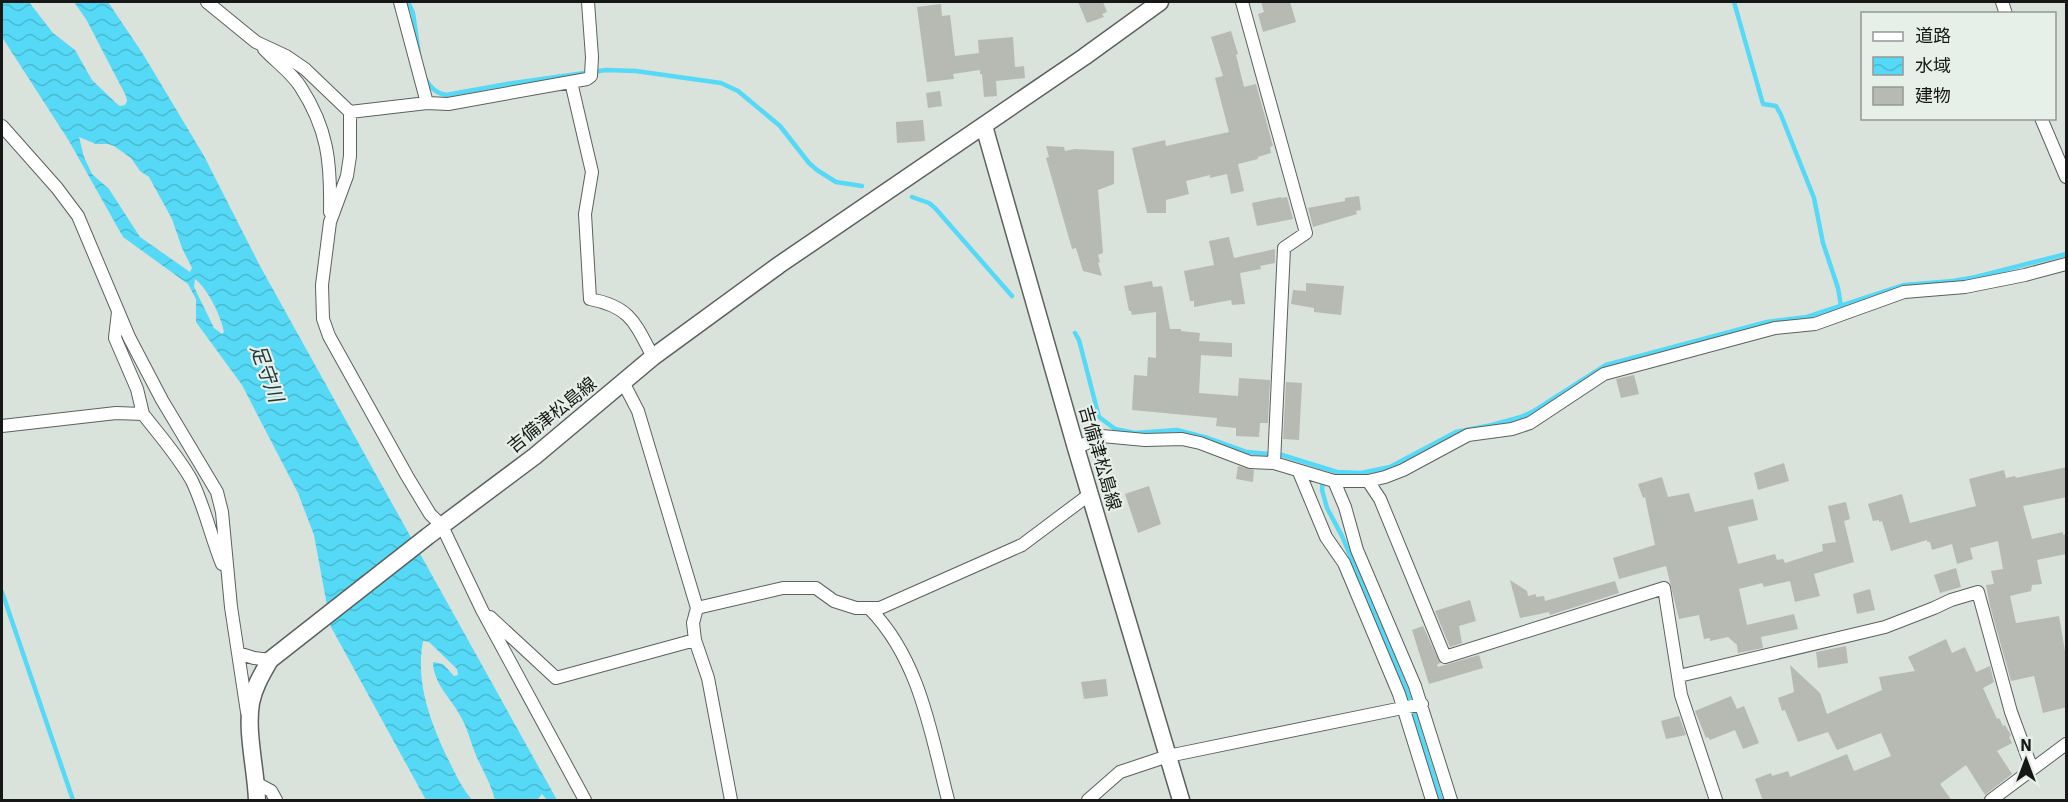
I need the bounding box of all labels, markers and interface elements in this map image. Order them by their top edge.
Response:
legend [1861,12,2056,120]
text: 道路 [1915,24,1951,47]
text: 水域 [1915,54,1951,77]
text: 建物 [1915,84,1951,107]
water label: 足守川 [245,340,291,408]
street label: 吉備津松島線 [502,372,601,458]
street label: 吉備津松島線 [1075,403,1126,513]
north arrow [1996,730,2056,790]
text: N [2020,735,2032,755]

